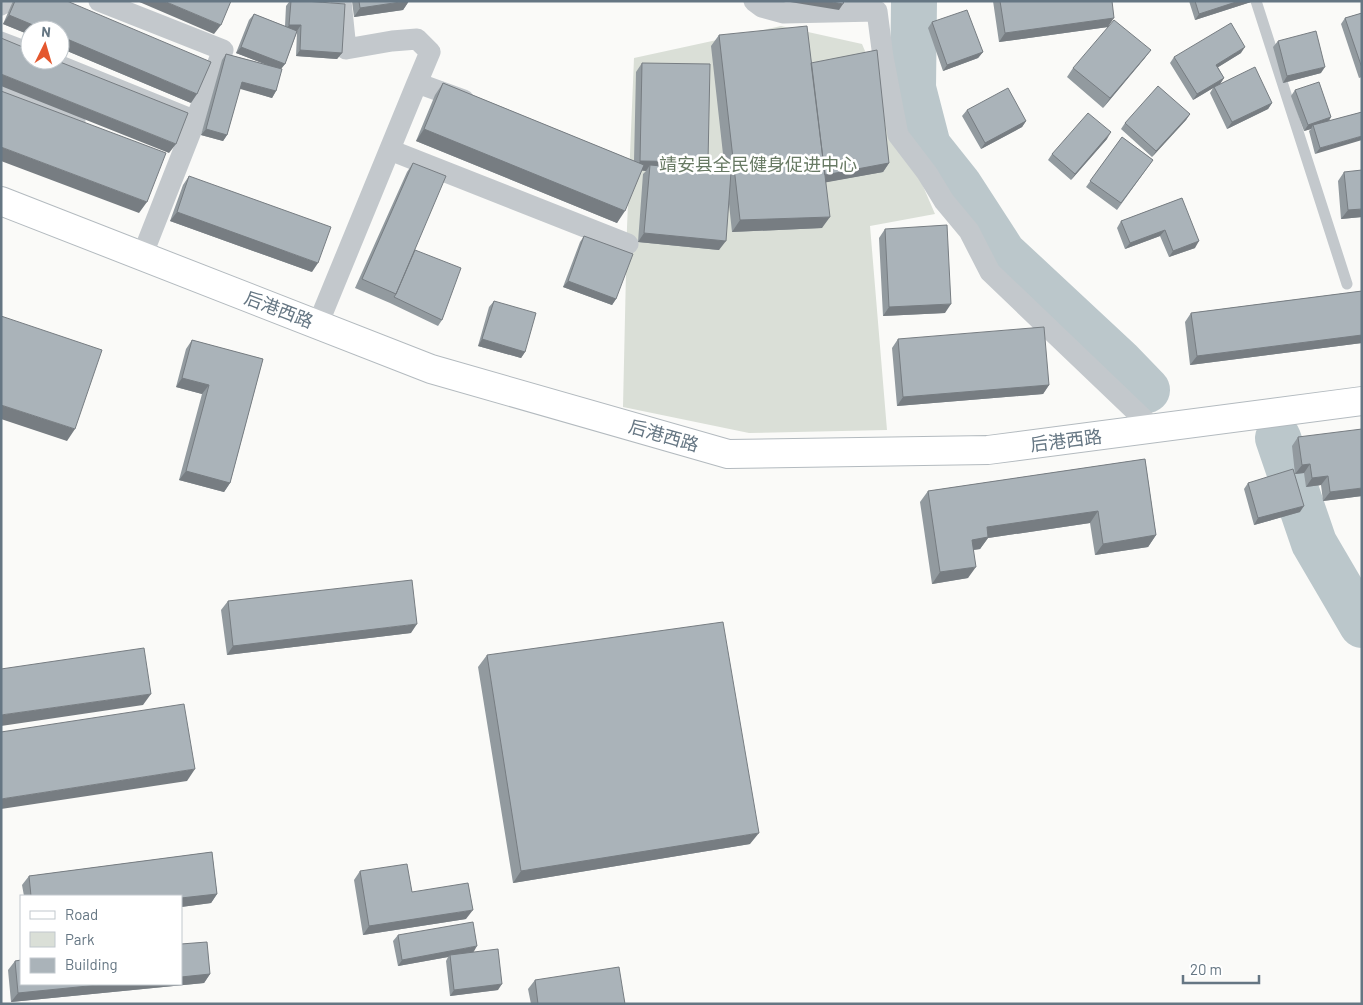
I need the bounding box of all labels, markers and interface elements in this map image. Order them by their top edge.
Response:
north arrow [20,20,70,70]
text: N [41,23,52,40]
park label: 靖安县全民健身促进中心 [659,153,857,175]
street label: 后港西路 [241,286,317,332]
street label: 后港西路 [626,415,702,455]
street label: 后港西路 [1029,425,1103,455]
legend [20,895,182,985]
text: Road [65,905,98,923]
text: Park [65,930,95,948]
scale bar [1183,952,1259,984]
text: Building [65,955,118,973]
text: 20 m [1190,960,1222,978]

